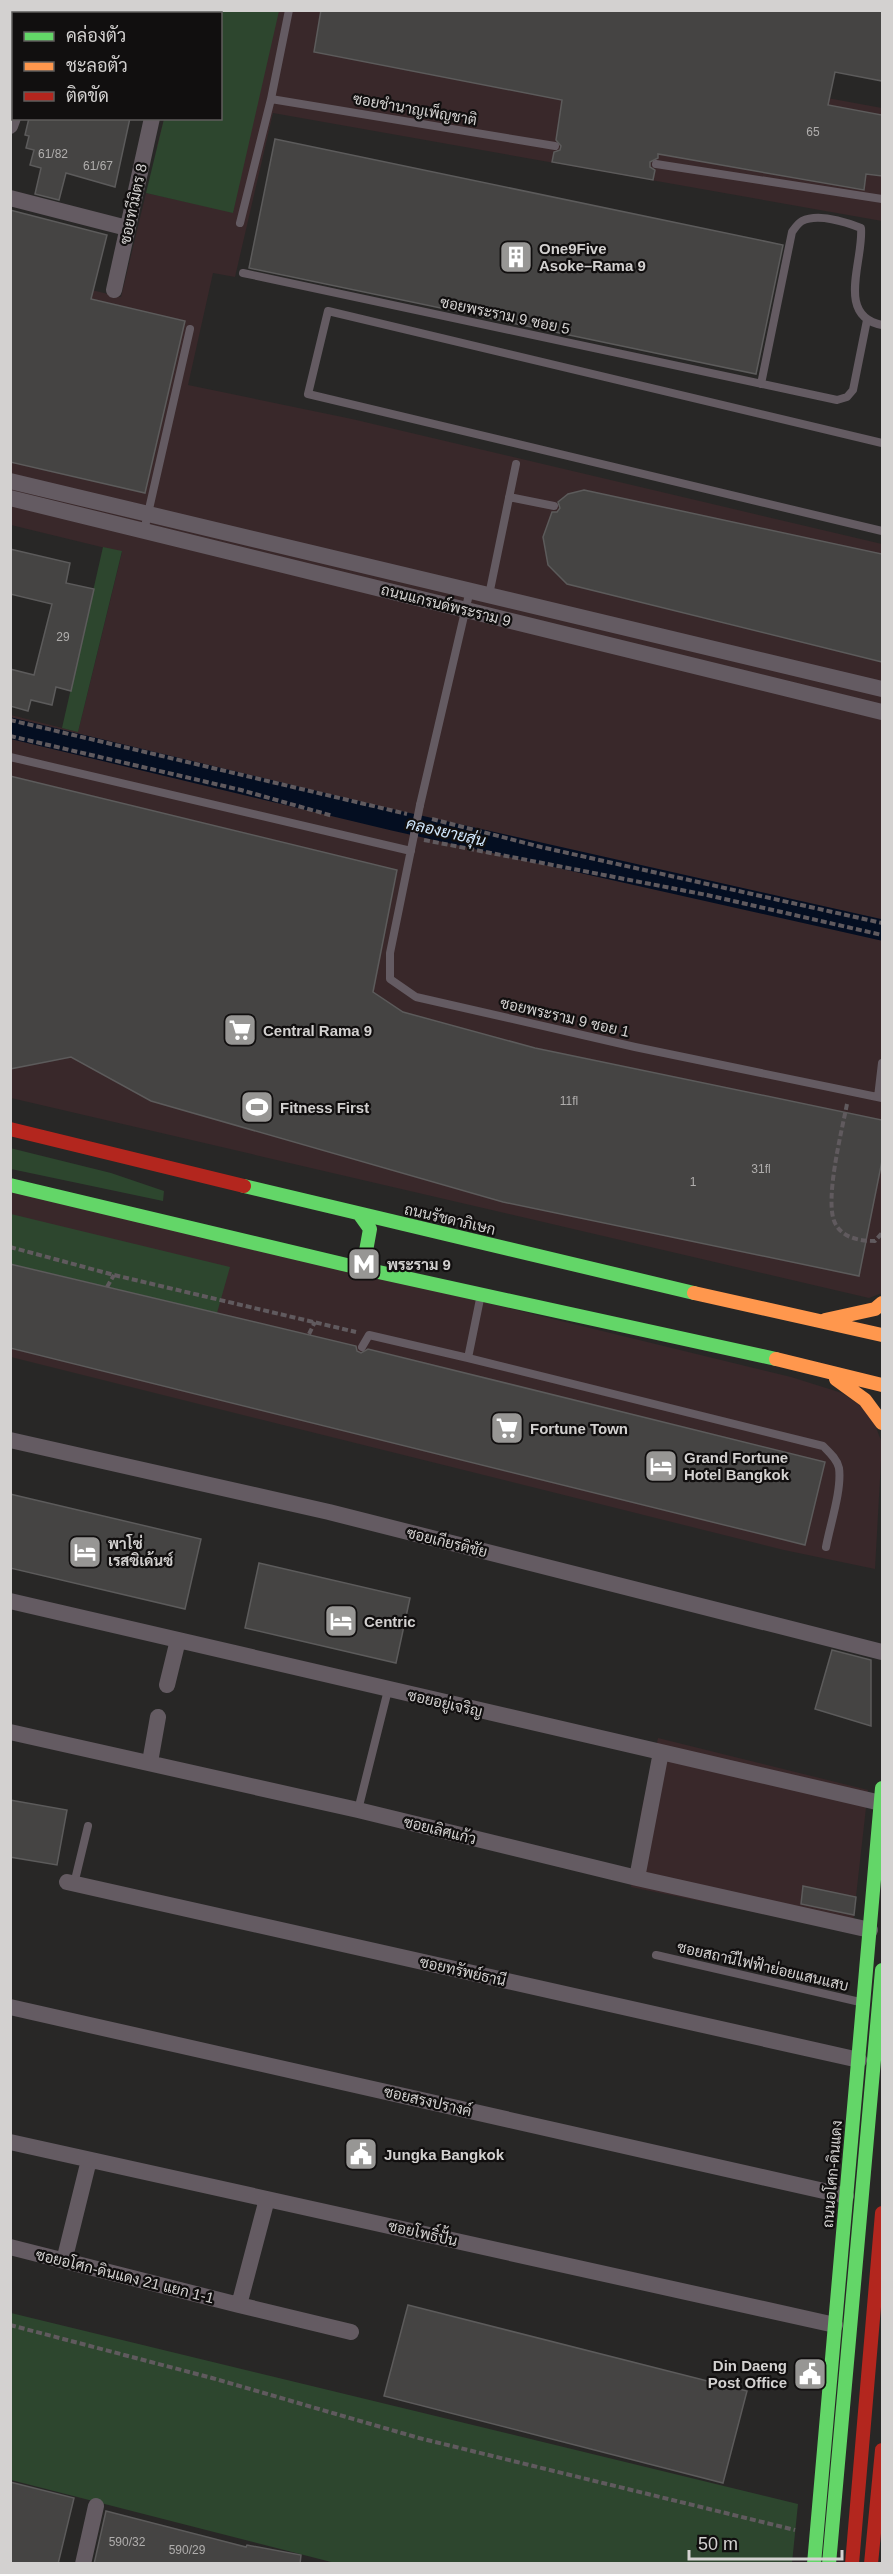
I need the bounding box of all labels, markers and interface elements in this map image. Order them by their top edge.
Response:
legend [12,12,222,120]
text: คล่องตัว [66,24,126,46]
text: ชะลอตัว [66,55,128,76]
text: ติดขัด [66,85,109,106]
street label: ซอยชำนาญเพ็ญชาติ [351,88,479,129]
house number: 65 [806,125,820,139]
house number: 61/82 [38,147,68,161]
house number: 61/67 [83,159,113,173]
street label: ซอยทวีมิตร 8 [115,162,150,246]
building icon: One9Five Asoke–Rama 9 [498,239,534,275]
place label: One9Five Asoke–Rama 9 [539,240,646,274]
street label: ซอยพระราม 9 ซอย 5 [439,293,571,337]
street label: ถนนแกรนด์พระราม 9 [379,580,513,629]
house number: 29 [56,630,70,644]
water label: คลองยายสุ่น [404,813,488,852]
street label: ซอยพระราม 9 ซอย 1 [499,994,631,1040]
supermarket icon: Central Rama 9 [222,1012,258,1048]
place label: Central Rama 9 [263,1022,372,1039]
sports icon: Fitness First [239,1089,275,1125]
house number: 11fl [560,1094,578,1108]
place label: Fitness First [280,1099,369,1116]
house number: 31fl [751,1162,771,1176]
house number: 1 [690,1175,697,1189]
street label: ถนนรัชดาภิเษก [403,1200,497,1238]
metro station icon: พระราม 9 [346,1246,382,1282]
place label: พระราม 9 [387,1256,451,1273]
supermarket icon: Fortune Town [489,1410,525,1446]
place label: Fortune Town [530,1420,628,1437]
hotel icon: Grand Fortune Hotel Bangkok [643,1448,679,1484]
place label: Grand Fortune Hotel Bangkok [684,1449,790,1483]
street label: ซอยเกียรติชัย [405,1523,489,1560]
place label: พาโซ่ เรสซิเด้นซ์ [108,1533,174,1569]
hotel icon: พาโซ่ เรสซิเด้นซ์ [67,1534,103,1570]
hotel icon: Centric [323,1603,359,1639]
place label: Centric [364,1613,416,1630]
street label: ซอยอยู่เจริญ [405,1685,485,1722]
street label: ซอยเลิศแก้ว [402,1812,478,1847]
street label: ซอยสถานีไฟฟ้าย่อยแสนแสบ [676,1937,851,1994]
street label: ซอยทรัพย์ธานี [418,1952,508,1989]
street label: ซอยสรงปรางค์ [382,2082,474,2119]
street label: ถนนอโศก-ดินแดง [818,2119,845,2228]
public building icon: Jungka Bangkok [343,2136,379,2172]
place label: Jungka Bangkok [384,2146,505,2163]
street label: ซอยโพธิ์ปั้น [387,2211,461,2249]
street label: ซอยอโศก-ดินแดง 21 แยก 1-1 [34,2245,216,2306]
public building icon: Din Daeng Post Office [792,2356,828,2392]
place label: Din Daeng Post Office [708,2357,787,2391]
scale bar [689,2523,842,2561]
text: 50 m [698,2534,738,2554]
house number: 590/32 [109,2535,146,2549]
house number: 590/29 [169,2543,206,2557]

